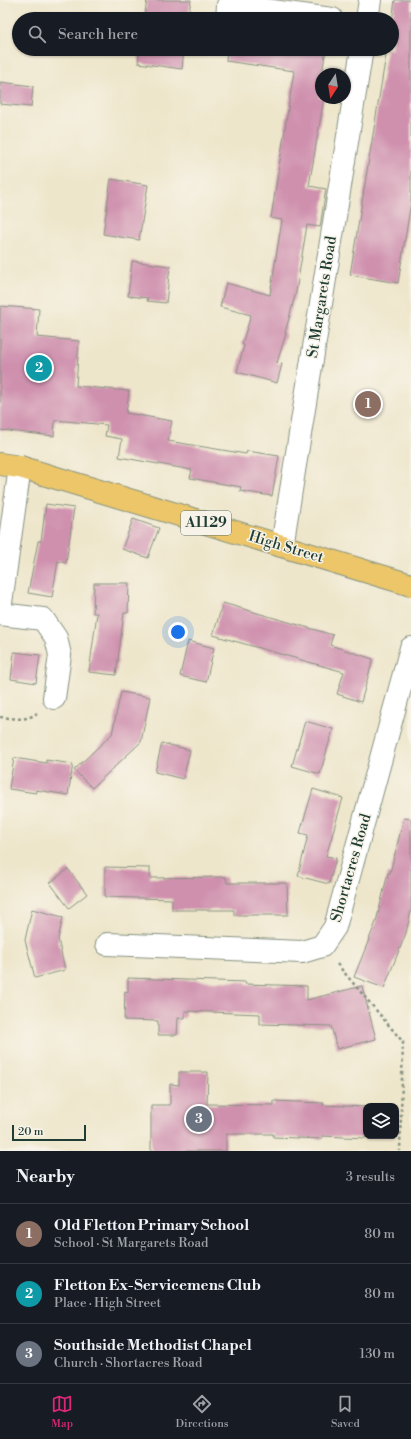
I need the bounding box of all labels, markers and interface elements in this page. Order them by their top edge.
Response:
search box [12,12,399,56]
icon: search [26,23,48,45]
text: Search here [58,25,138,44]
north arrow [315,68,351,104]
street label: St Margarets Road [303,234,341,359]
pin: 2 [26,353,52,383]
pin: 1 [355,389,381,419]
road number: A1129 [181,511,231,535]
street label: High Street [246,527,326,568]
your location [168,622,188,642]
street label: Shortacres Road [326,811,376,924]
map controls [363,1103,399,1139]
button: layers [363,1103,399,1139]
pin: 3 [186,1104,212,1134]
scale bar [12,1123,86,1142]
text: 20 m [18,1125,43,1139]
text: Nearby [16,1166,75,1188]
text: 3 results [346,1169,395,1185]
text: Old Fletton Primary School [54,1216,249,1235]
text: 1 [26,1226,32,1242]
text: 80 m [364,1226,395,1242]
text: School · St Margarets Road [54,1235,208,1251]
text: Fletton Ex-Servicemens Club [54,1276,261,1295]
text: 2 [25,1286,33,1302]
text: 80 m [364,1286,395,1302]
text: Place · High Street [54,1295,161,1311]
text: Southside Methodist Chapel [54,1336,252,1355]
text: 3 [25,1346,33,1362]
text: 130 m [360,1346,395,1362]
text: Church · Shortacres Road [54,1355,202,1371]
tab: Map [51,1393,73,1431]
tab: Directions [176,1393,229,1431]
tab: Saved [331,1393,360,1431]

